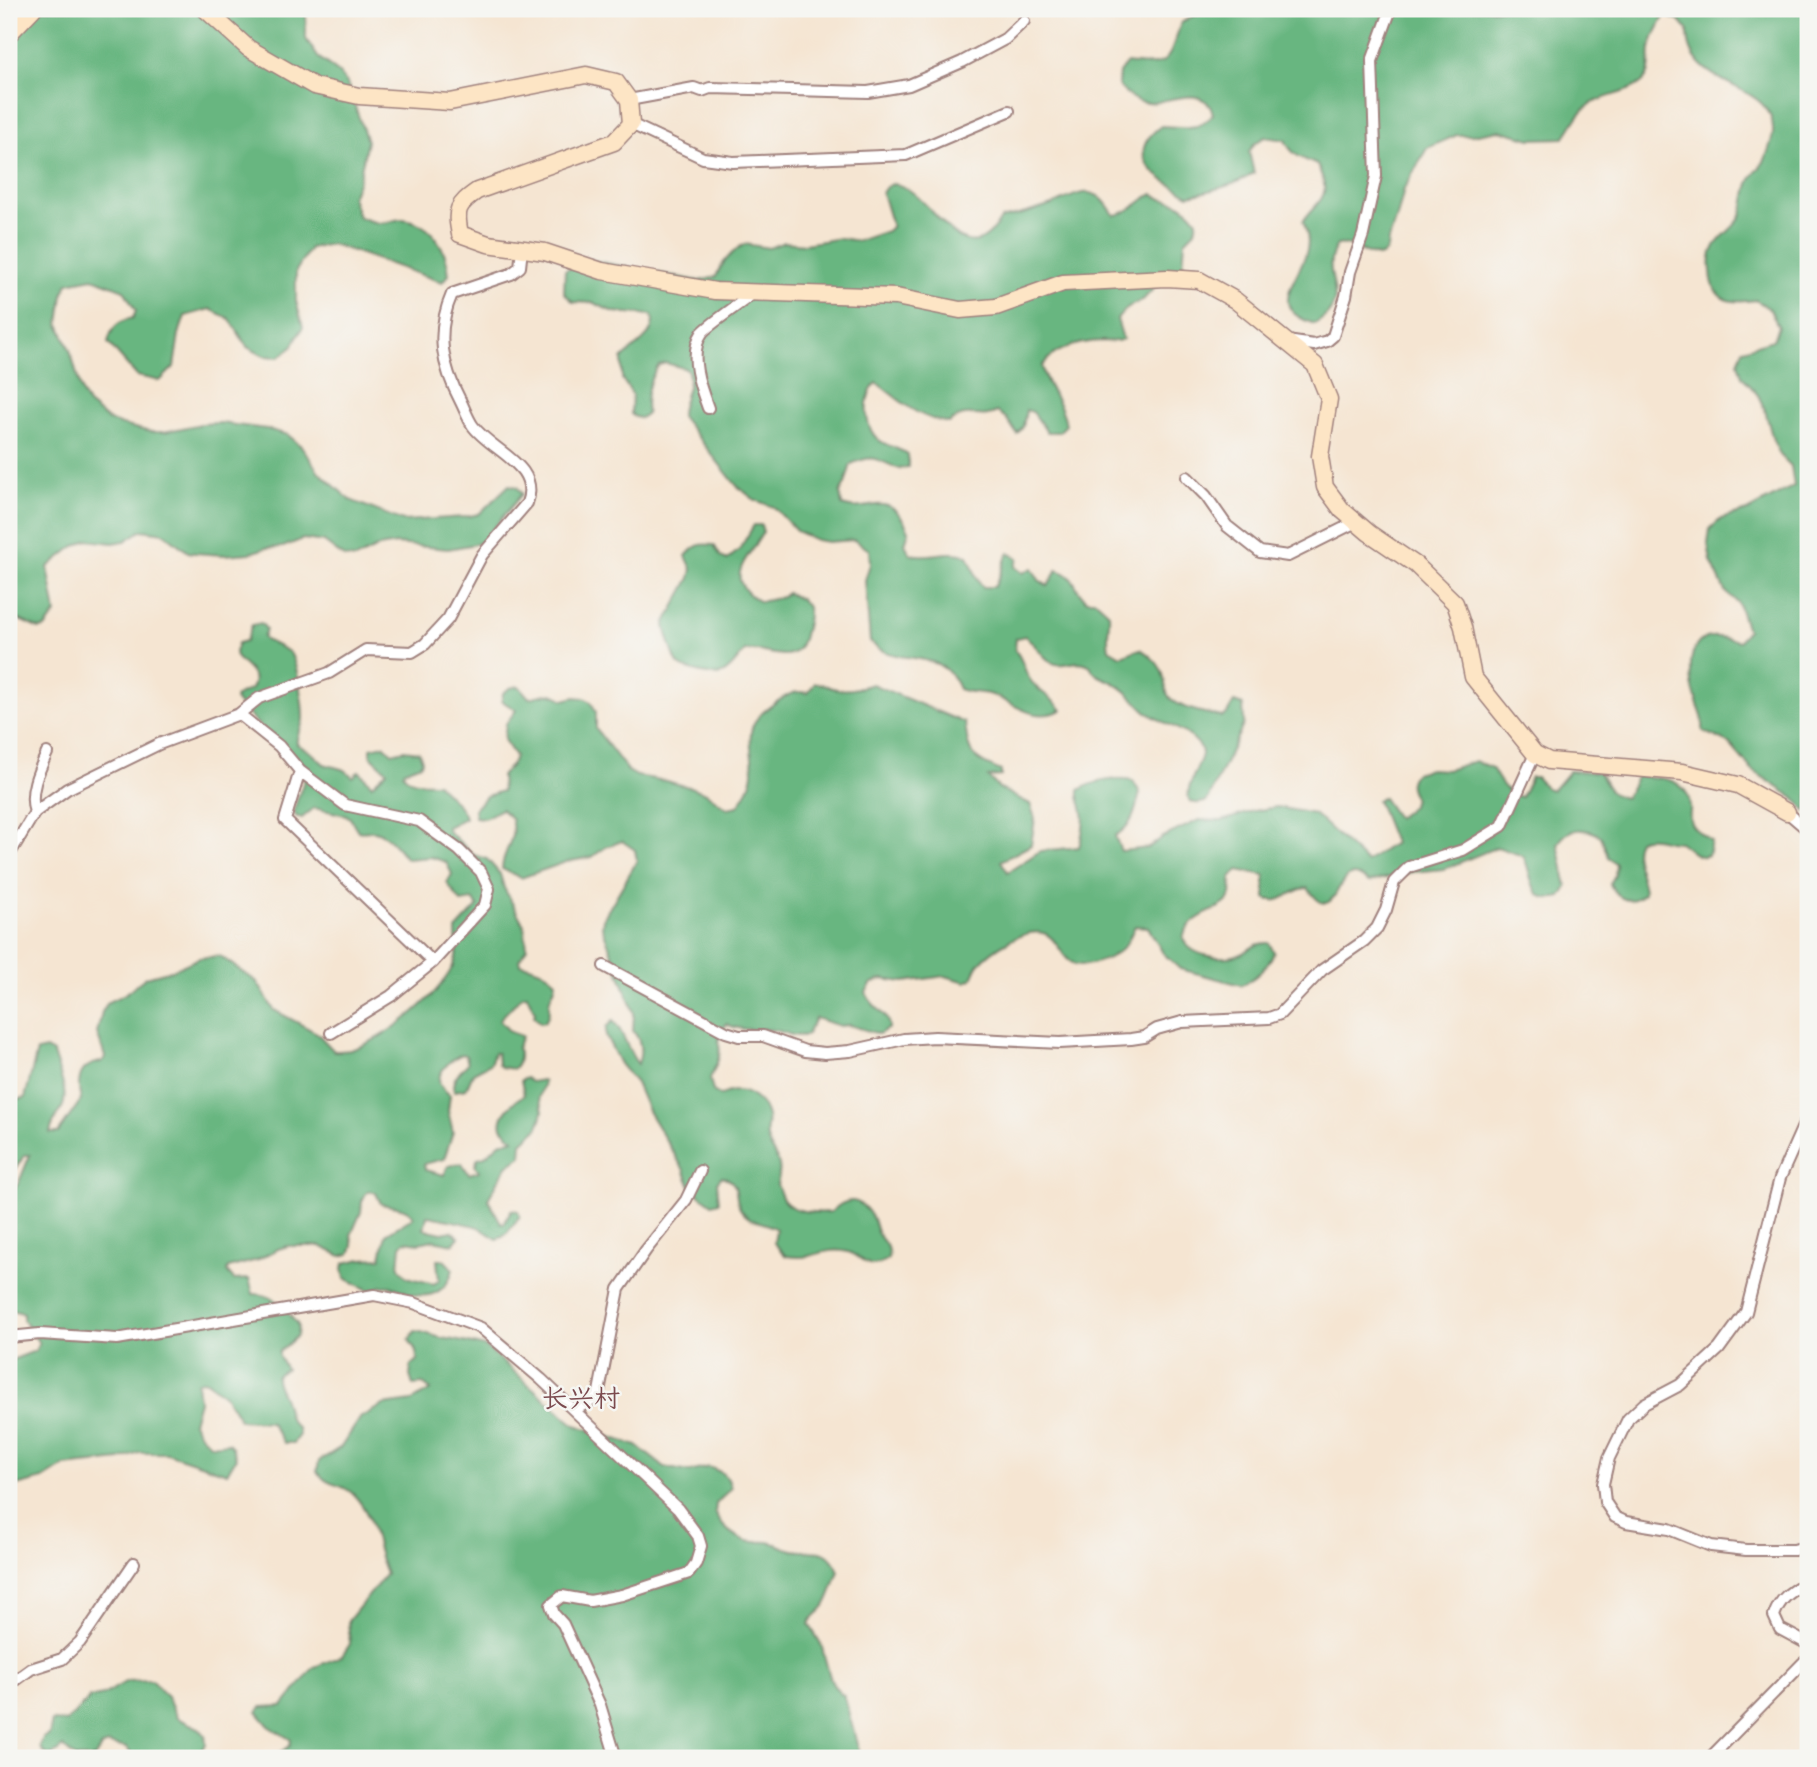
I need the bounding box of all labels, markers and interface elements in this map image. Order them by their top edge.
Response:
district label: 长兴村 [542,1383,620,1415]

